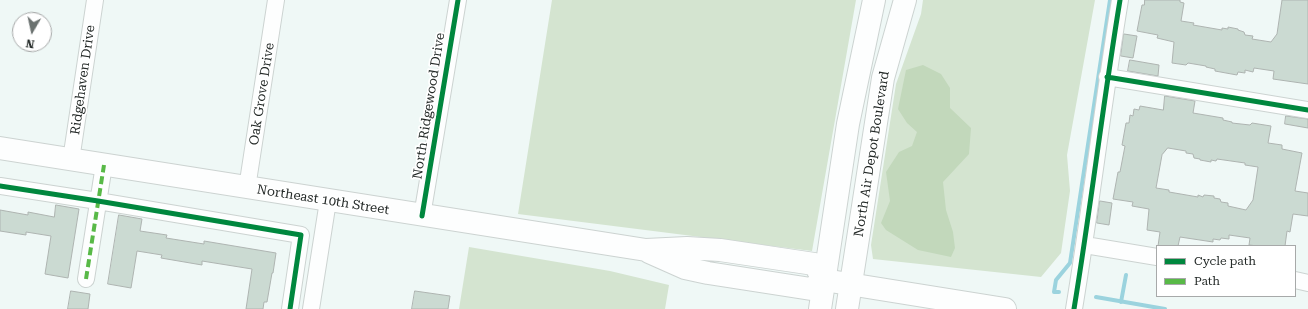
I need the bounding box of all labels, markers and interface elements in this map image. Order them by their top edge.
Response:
north arrow [12,12,52,52]
street label: Ridgehaven Drive [68,24,98,136]
street label: North Ridgewood Drive [410,32,448,180]
text: N [25,36,35,50]
street label: Oak Grove Drive [246,42,278,146]
street label: North Air Depot Boulevard [851,70,893,238]
street label: Northeast 10th Street [256,182,390,218]
legend [1156,245,1296,297]
text: Cycle path [1194,254,1256,268]
text: Path [1194,274,1220,288]

